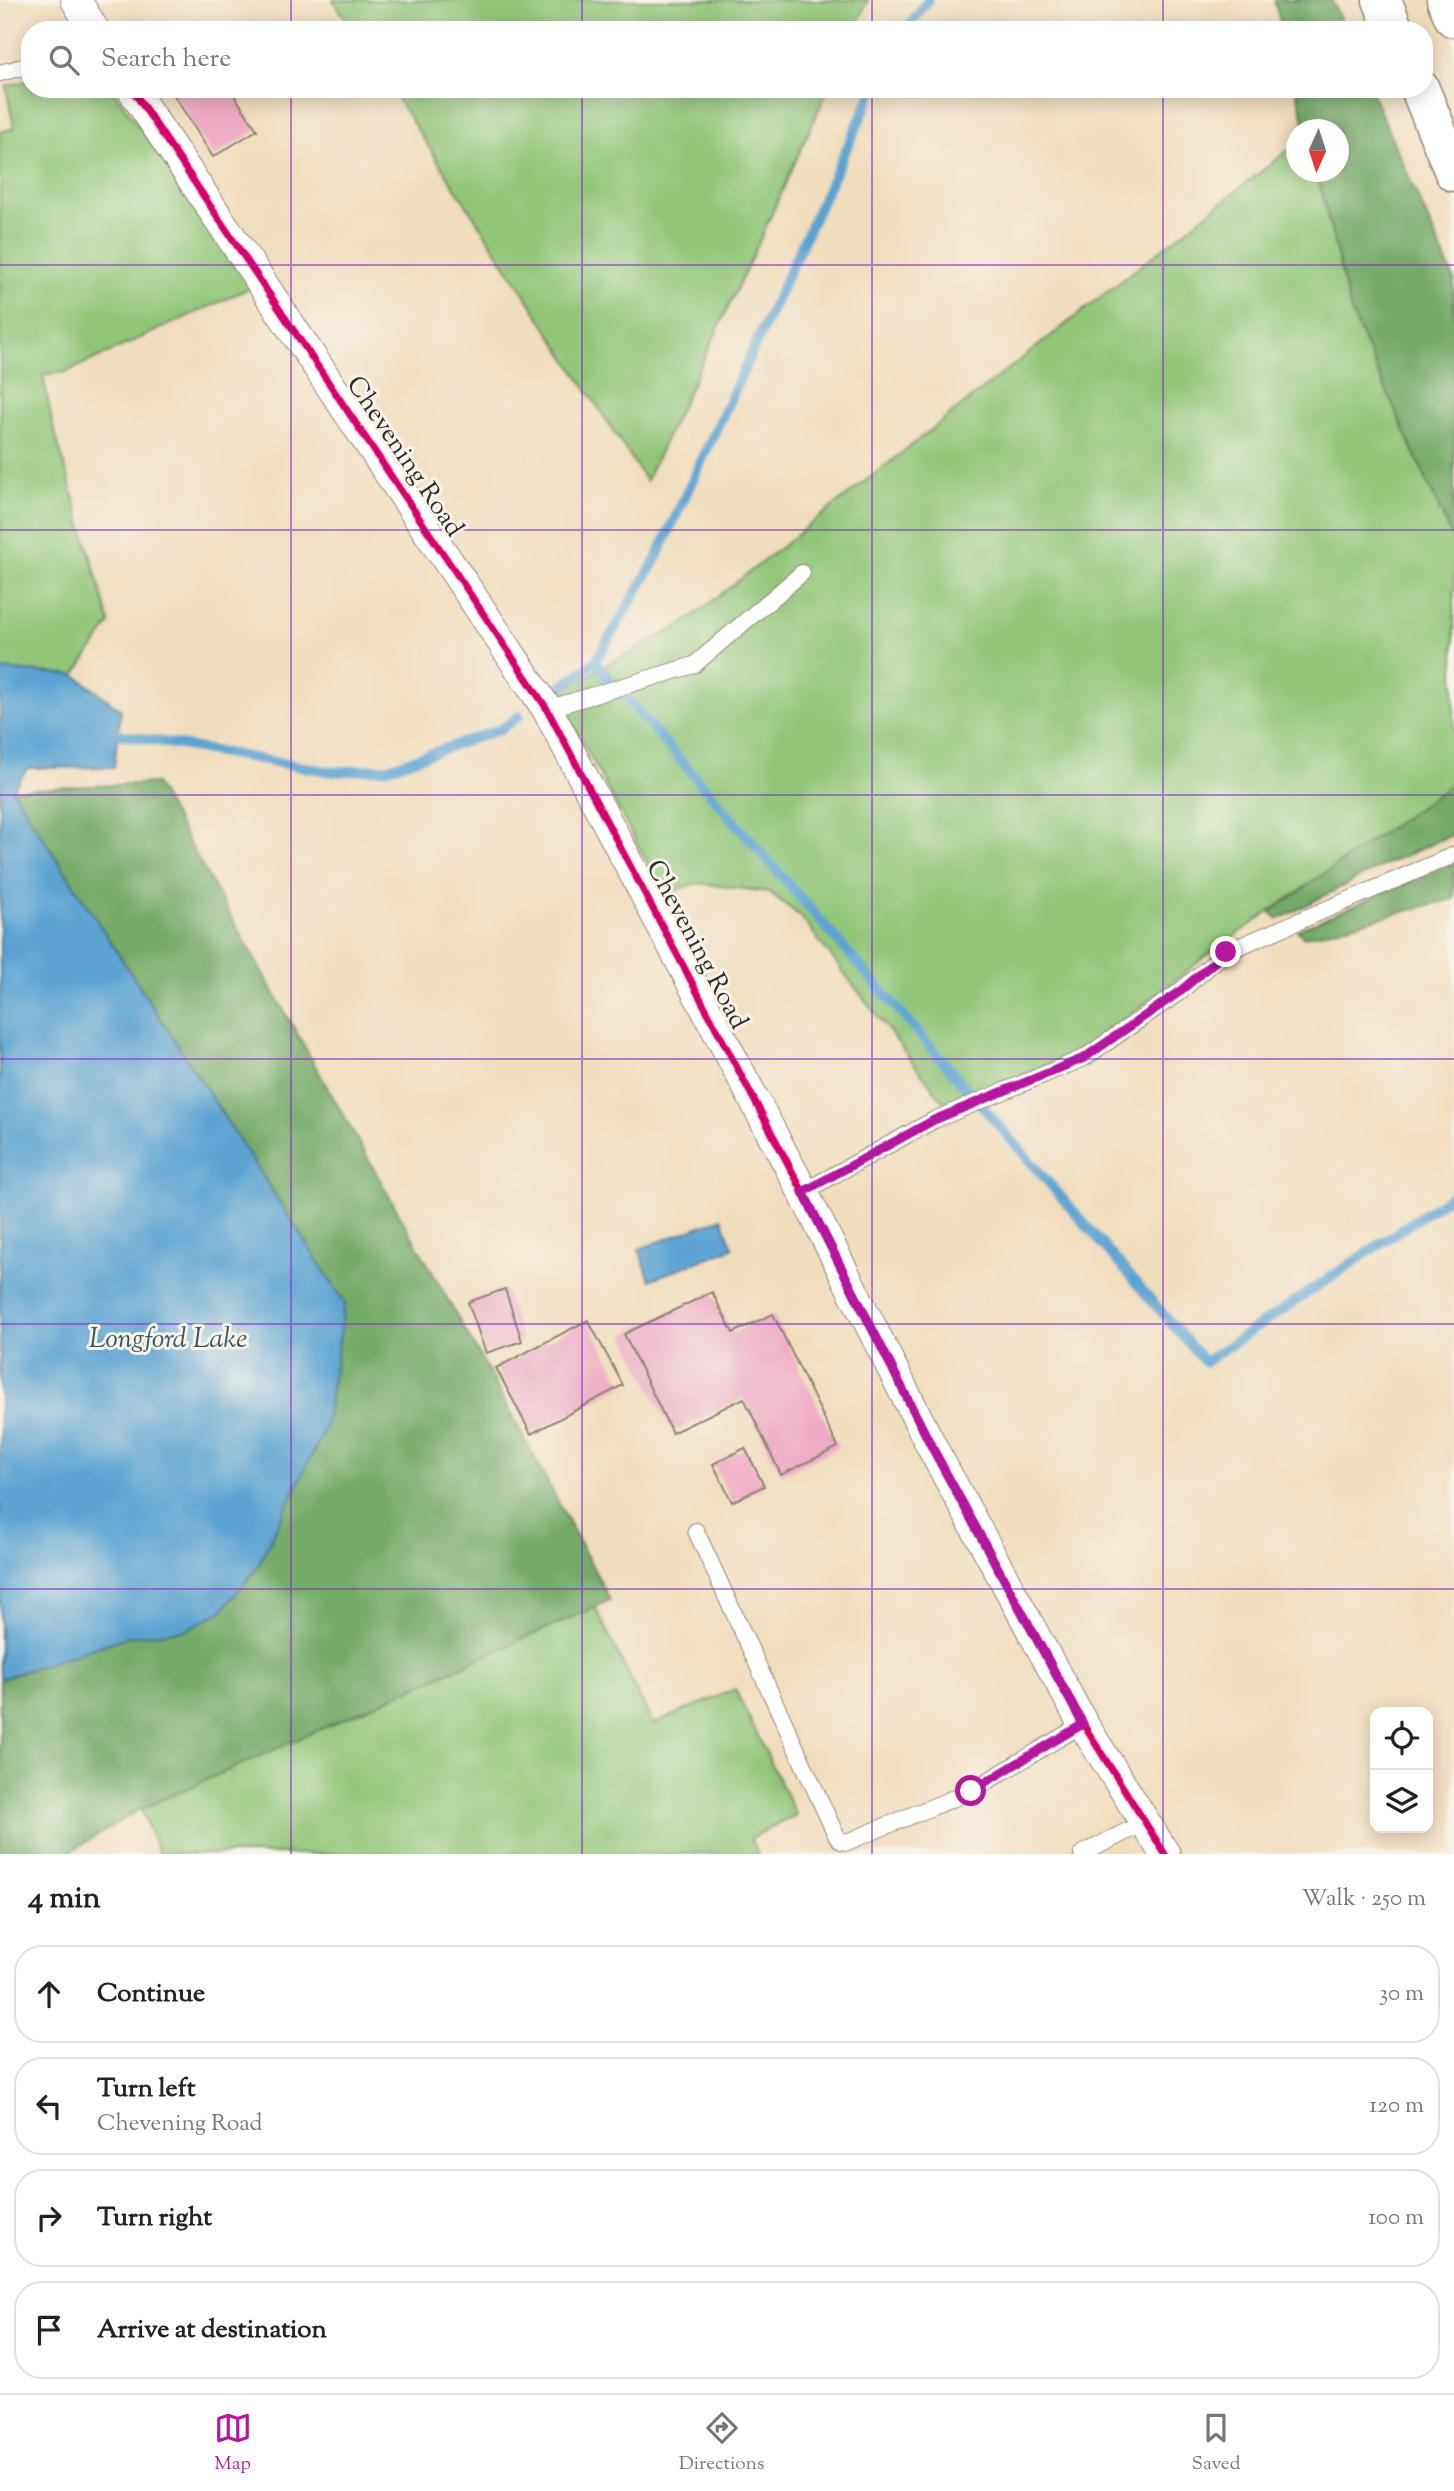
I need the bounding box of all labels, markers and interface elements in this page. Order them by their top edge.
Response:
search box [21,21,1433,98]
icon: search [45,41,83,79]
text: Search here [101,41,231,78]
north arrow [1286,119,1349,182]
street label: Chevening Road [336,369,472,545]
street label: Chevening Road [636,854,756,1037]
route end [1210,936,1241,967]
water label: Longford Lake [89,1320,247,1360]
map controls [1370,1707,1433,1833]
button: locate [1370,1707,1433,1770]
button: layers [1370,1770,1433,1833]
route start [955,1775,986,1806]
text: 4 min [28,1878,101,1921]
text: Walk · 250 m [1302,1883,1426,1916]
icon: ahead [30,1975,68,2013]
text: Continue [97,1976,205,2013]
text: 30 m [1379,1978,1424,2011]
text: Turn left [97,2071,196,2108]
icon: left [30,2087,68,2125]
text: 120 m [1369,2090,1424,2123]
text: Chevening Road [97,2108,263,2141]
icon: right [30,2199,68,2237]
text: Turn right [97,2200,212,2237]
text: 100 m [1368,2202,1424,2235]
icon: arrive [30,2311,68,2349]
text: Arrive at destination [97,2312,327,2349]
tab: Map [214,2409,252,2478]
tab: Directions [679,2409,764,2478]
tab: Saved [1192,2409,1240,2478]

